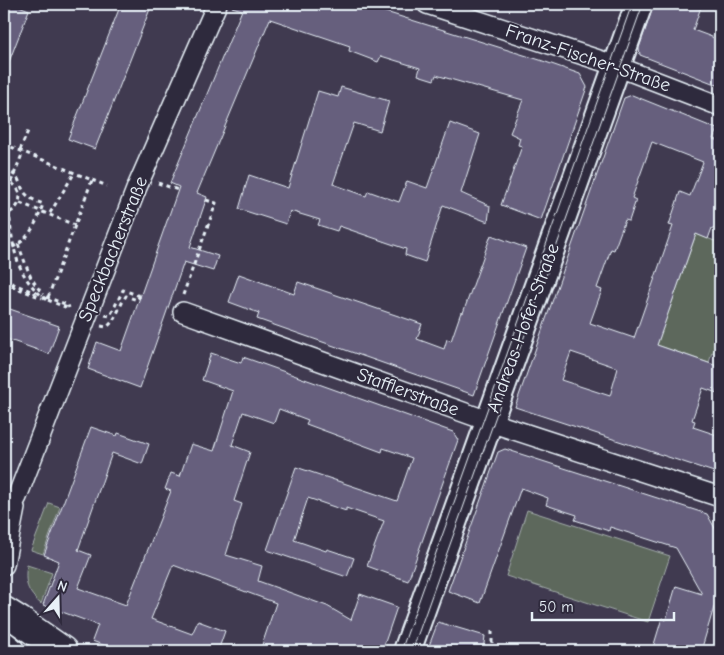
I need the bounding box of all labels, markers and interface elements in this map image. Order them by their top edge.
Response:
street label: Franz-Fischer-Straße [503,19,673,97]
street label: Speckbacherstraße [74,173,152,325]
street label: Andreas-Hofer-Straße [482,240,564,416]
street label: Stafflerstraße [354,363,462,421]
north arrow [32,572,82,622]
text: N [55,577,69,596]
scale bar [532,590,674,622]
text: 50 m [539,598,574,616]

